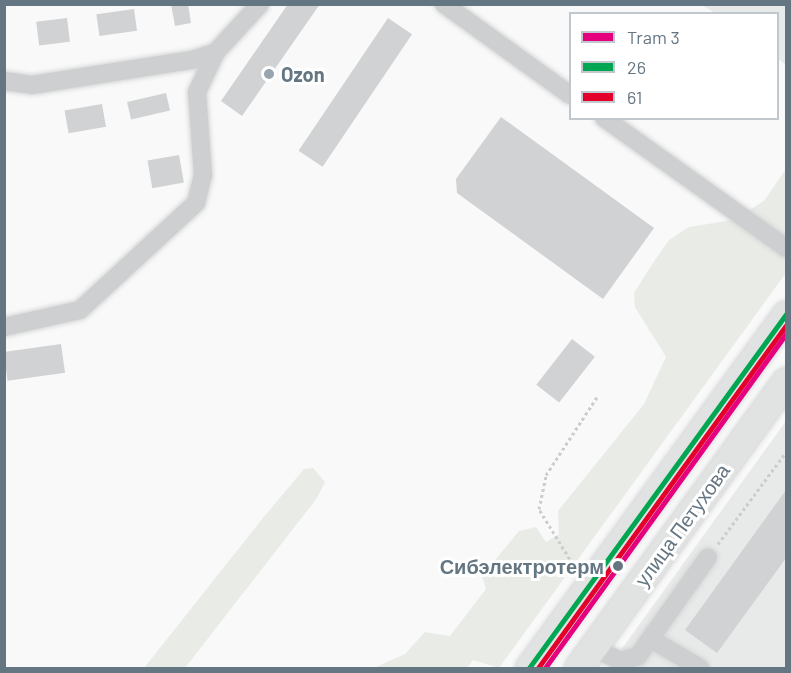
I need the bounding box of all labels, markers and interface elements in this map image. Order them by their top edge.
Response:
legend [569,12,779,120]
text: Tram 3 [627,26,680,48]
text: 26 [627,56,646,78]
place label: Ozon [281,62,325,86]
marker: Ozon [262,67,276,81]
text: 61 [627,86,642,108]
street label: улица Петухова [629,459,735,591]
place label: Сибэлектротерм [440,554,604,578]
marker: Сибэлектротерм [609,557,627,575]

